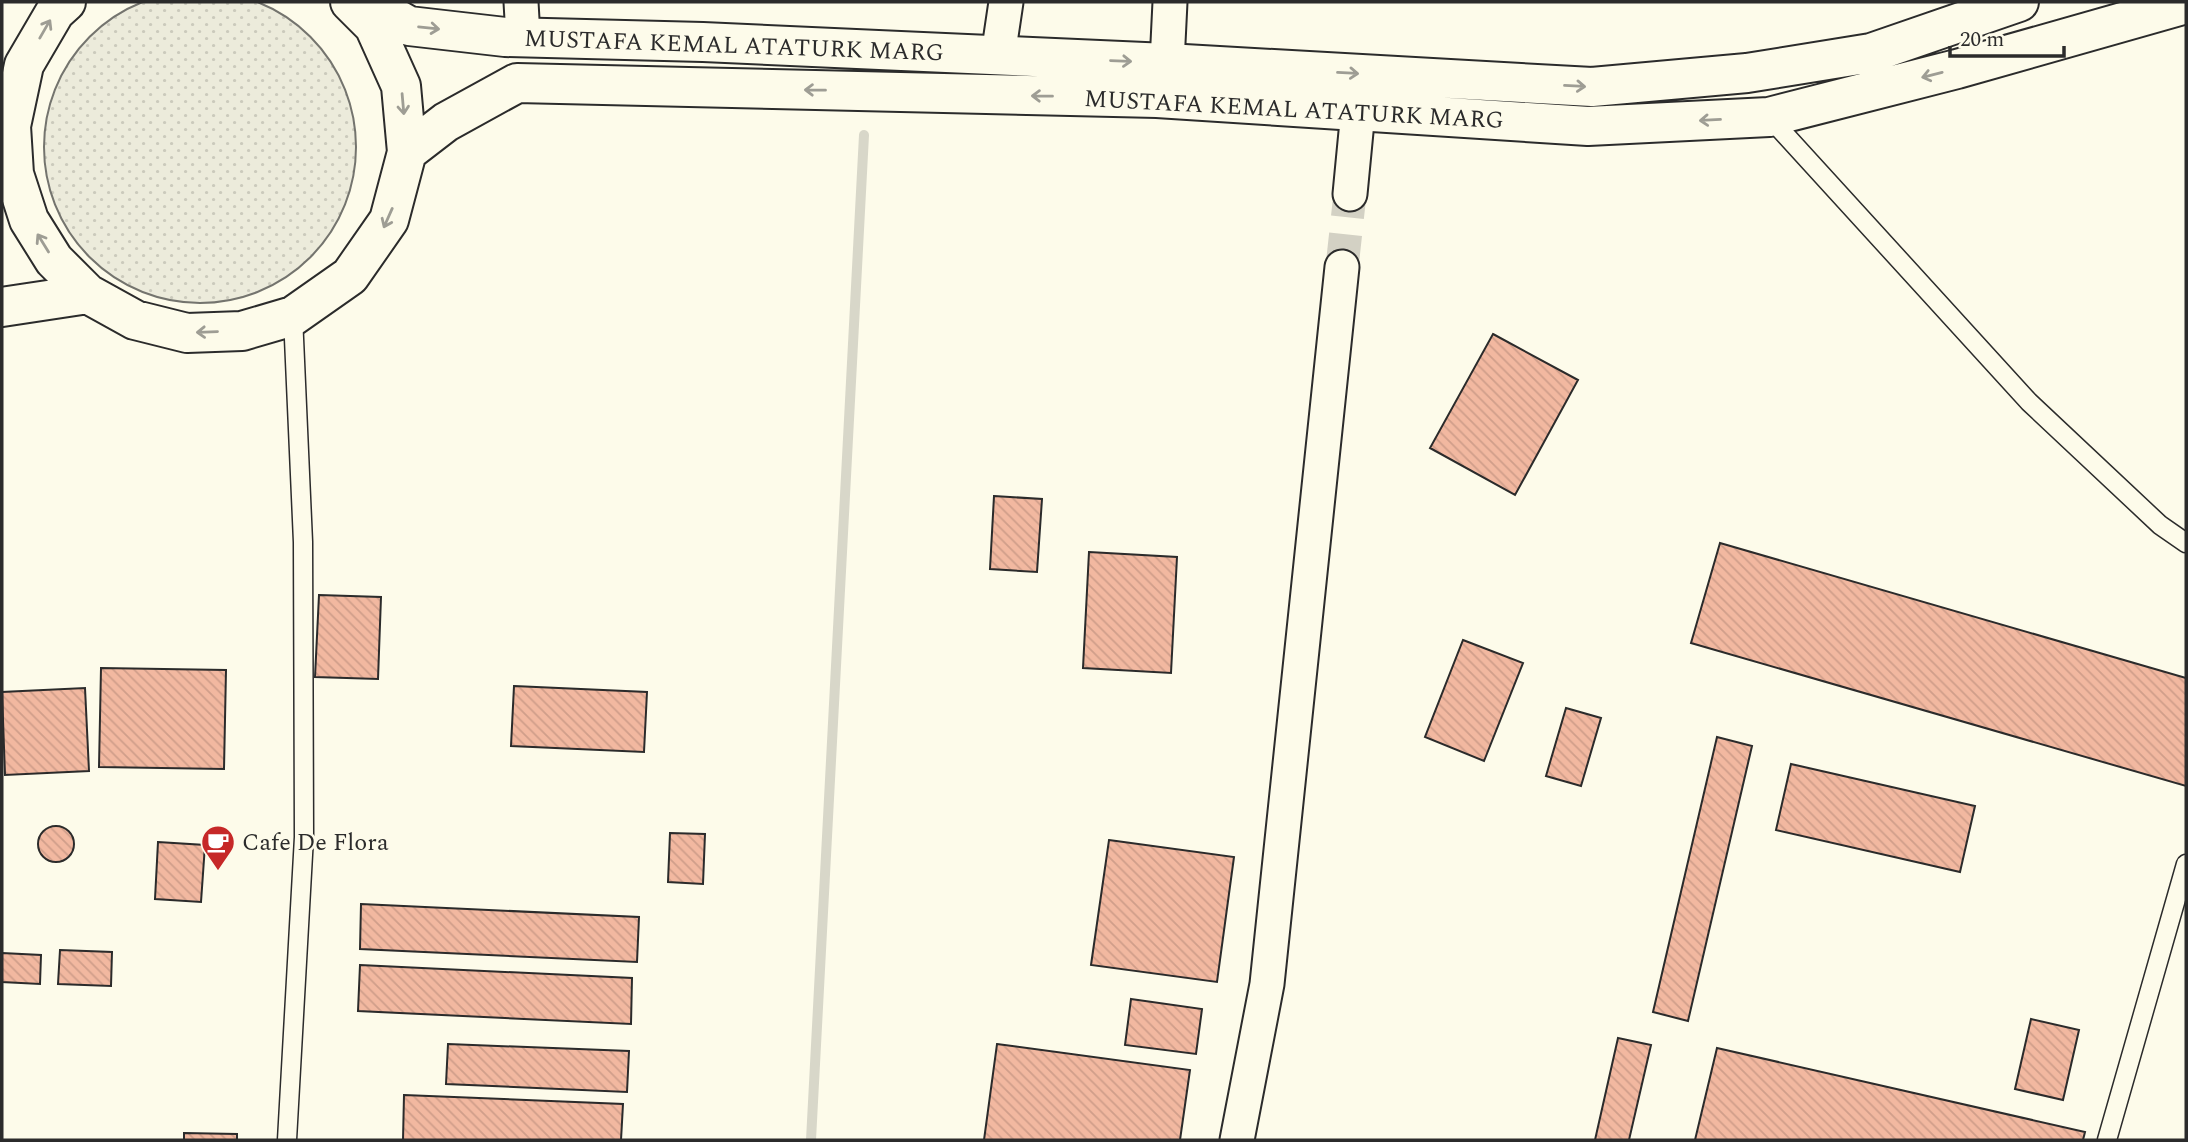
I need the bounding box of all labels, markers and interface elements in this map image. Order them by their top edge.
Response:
scale bar [1950,14,2064,58]
one-way arrow [39,19,52,40]
street label: MUSTAFA KEMAL ATATURK MARG [523,21,945,71]
one-way arrow [417,22,440,35]
text: 20 m [1960,24,2004,56]
one-way arrow [1109,54,1132,67]
one-way arrow [1336,67,1359,80]
one-way arrow [1921,69,1944,82]
one-way arrow [1564,80,1586,93]
street label: MUSTAFA KEMAL ATATURK MARG [1083,81,1505,139]
one-way arrow [804,83,827,97]
one-way arrow [1031,89,1054,102]
one-way arrow [397,92,410,114]
one-way arrow [1698,113,1721,126]
one-way arrow [381,207,394,228]
one-way arrow [36,233,50,253]
one-way arrow [196,326,219,339]
cafe icon: Cafe De Flora [199,823,237,872]
place label: Cafe De Flora [242,825,389,861]

